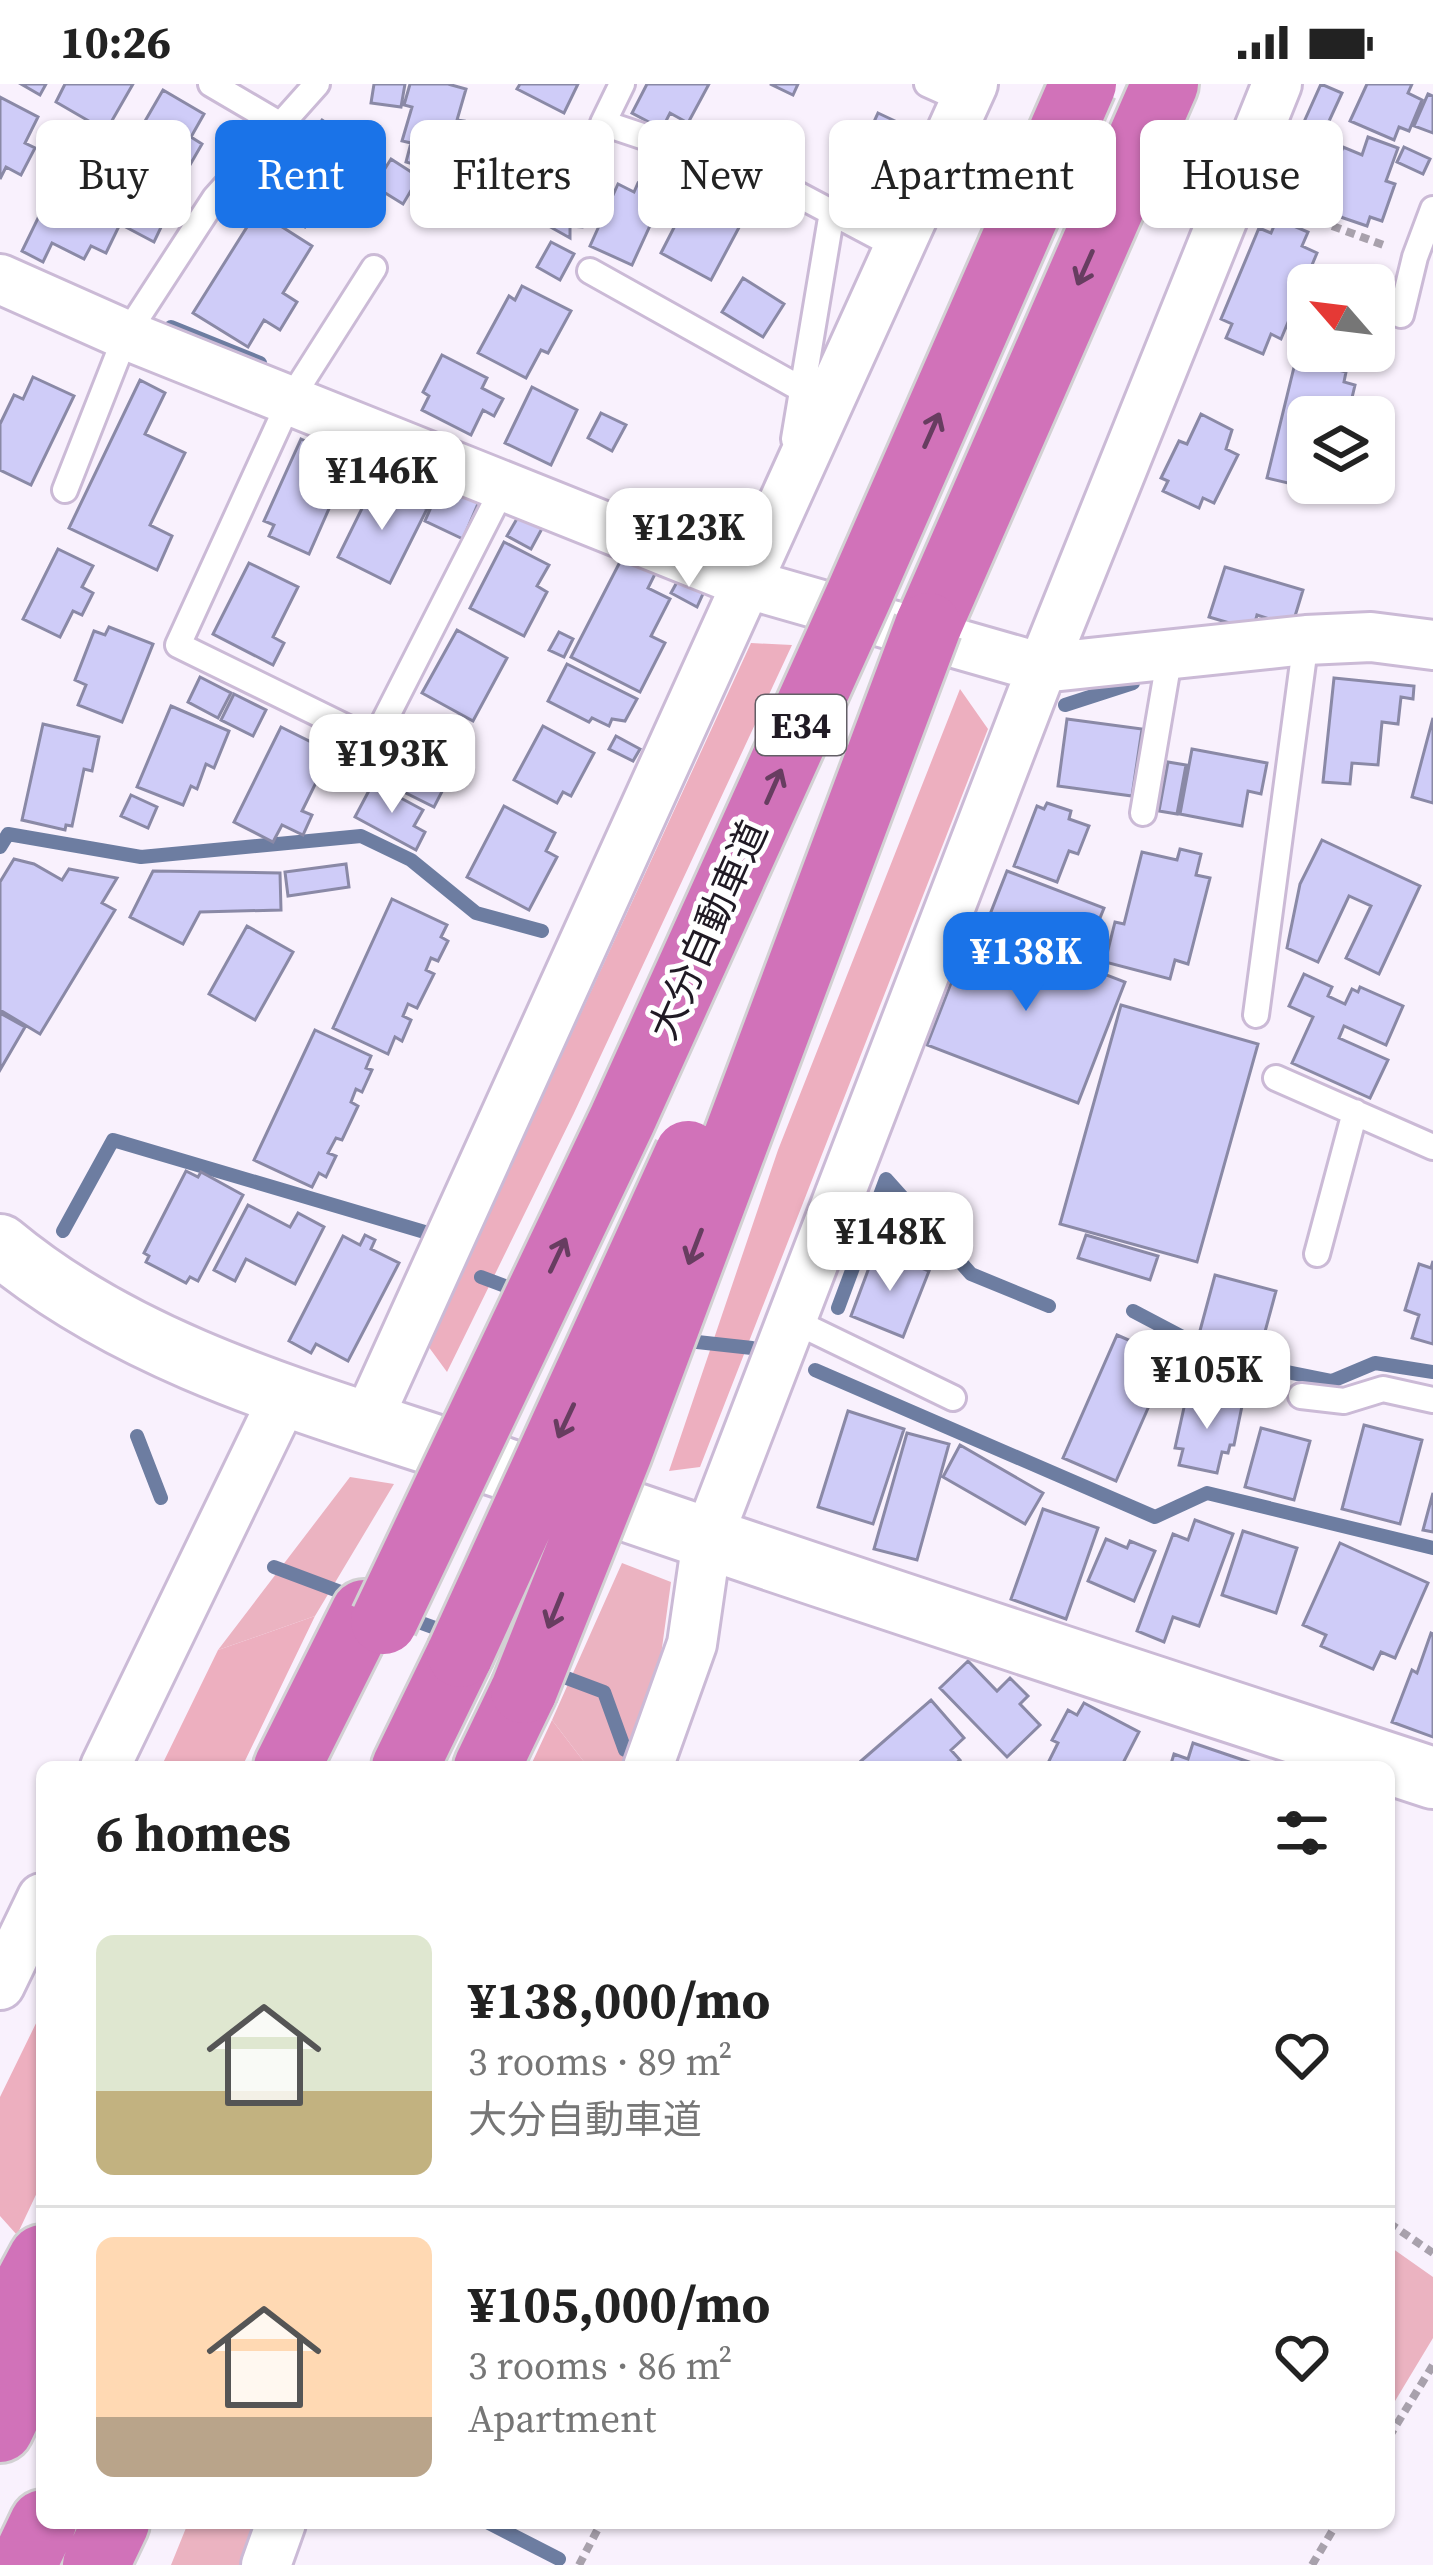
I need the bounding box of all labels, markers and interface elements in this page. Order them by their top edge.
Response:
text: 10:26 [60,11,171,73]
chip: Buy [36,120,191,228]
chip: Rent [215,120,386,228]
chip: Filters [410,120,614,228]
chip: New [638,120,805,228]
chip: Apartment [829,120,1116,228]
chip: House [1140,120,1343,228]
one-way arrow [1072,249,1094,285]
north arrow [1287,264,1395,372]
map controls [1287,264,1395,504]
button: layers [1287,396,1395,504]
one-way arrow [922,412,944,448]
pin: ¥146K [298,431,466,533]
text: ¥146K [326,443,438,496]
pin: ¥123K [605,488,773,590]
text: ¥123K [633,500,745,553]
road number: E34 [756,695,846,755]
pin: ¥193K [308,714,476,816]
text: ¥193K [336,726,448,779]
one-way arrow [764,769,786,805]
street label: 大分自動車道 [636,812,780,1048]
pin: ¥138K [942,912,1110,1014]
text: ¥138K [970,924,1082,977]
pin: ¥148K [806,1192,974,1294]
text: ¥148K [834,1204,946,1257]
one-way arrow [683,1228,705,1265]
one-way arrow [548,1238,570,1274]
pin: ¥105K [1123,1330,1291,1432]
text: ¥105K [1151,1342,1263,1395]
one-way arrow [554,1402,576,1438]
one-way arrow [543,1592,565,1629]
text: 6 homes [96,1798,291,1868]
icon: filters [1269,1800,1335,1866]
text: ¥138,000/mo [468,1965,770,2035]
icon: home [192,1983,336,2127]
icon: heart [1269,2022,1335,2088]
text: 3 rooms · 89 m² [468,2035,732,2088]
text: 大分自動車道 [468,2093,702,2146]
text: ¥105,000/mo [468,2269,770,2339]
icon: home [192,2285,336,2429]
icon: heart [1269,2324,1335,2390]
text: 3 rooms · 86 m² [468,2339,732,2392]
text: Apartment [468,2392,656,2445]

